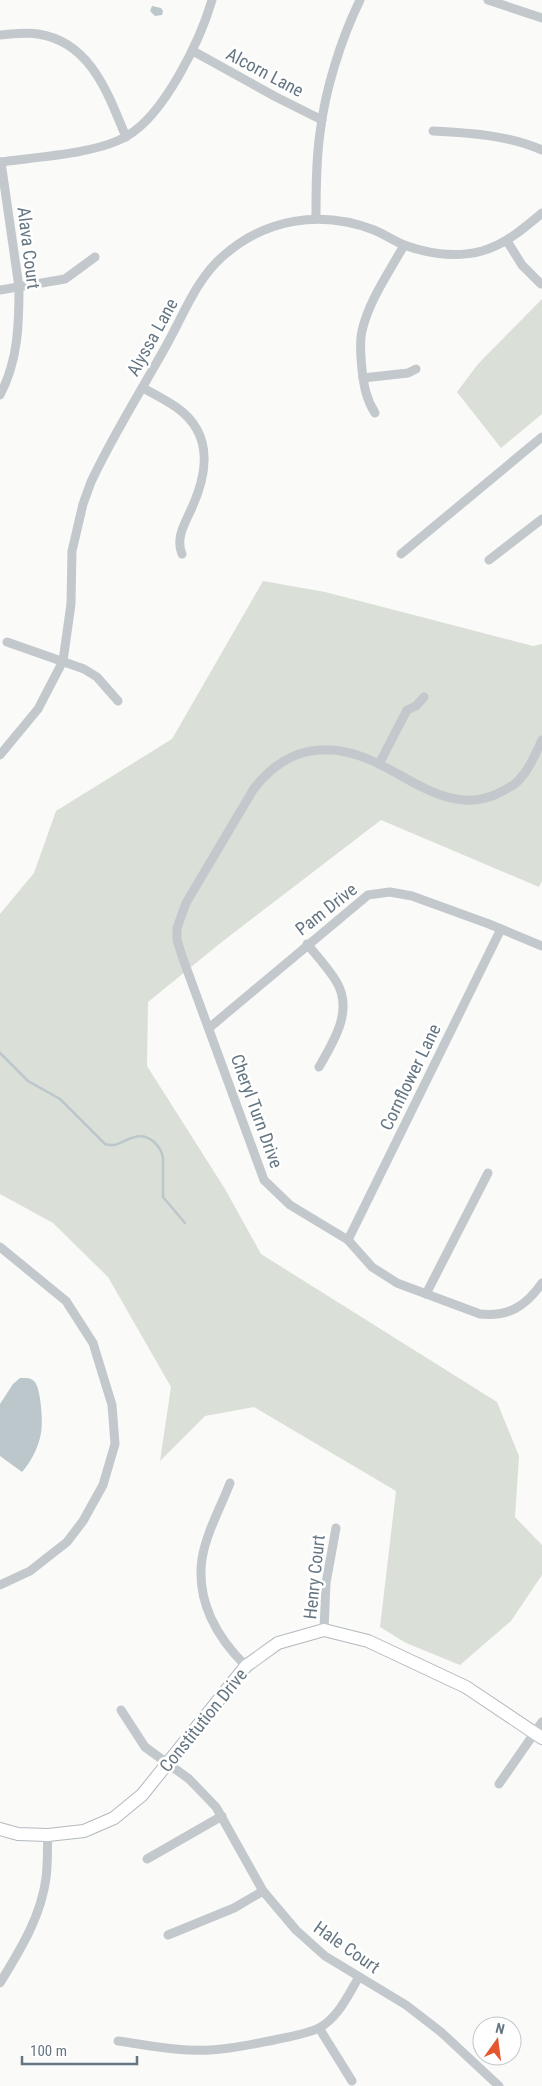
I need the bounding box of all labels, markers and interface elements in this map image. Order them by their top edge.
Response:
street label: Alcorn Lane [223,43,307,101]
street label: Alava Court [14,206,44,290]
street label: Alyssa Lane [122,295,182,379]
street label: Pam Drive [291,879,361,939]
street label: Cornflower Lane [375,1020,445,1134]
street label: Cheryl Turn Drive [227,1051,287,1171]
street label: Henry Court [299,1534,329,1620]
street label: Constitution Drive [155,1664,251,1776]
street label: Hale Court [310,1917,384,1977]
north arrow [472,2016,522,2066]
text: N [494,2020,506,2037]
scale bar [22,2034,138,2066]
text: 100 m [30,2042,67,2060]

